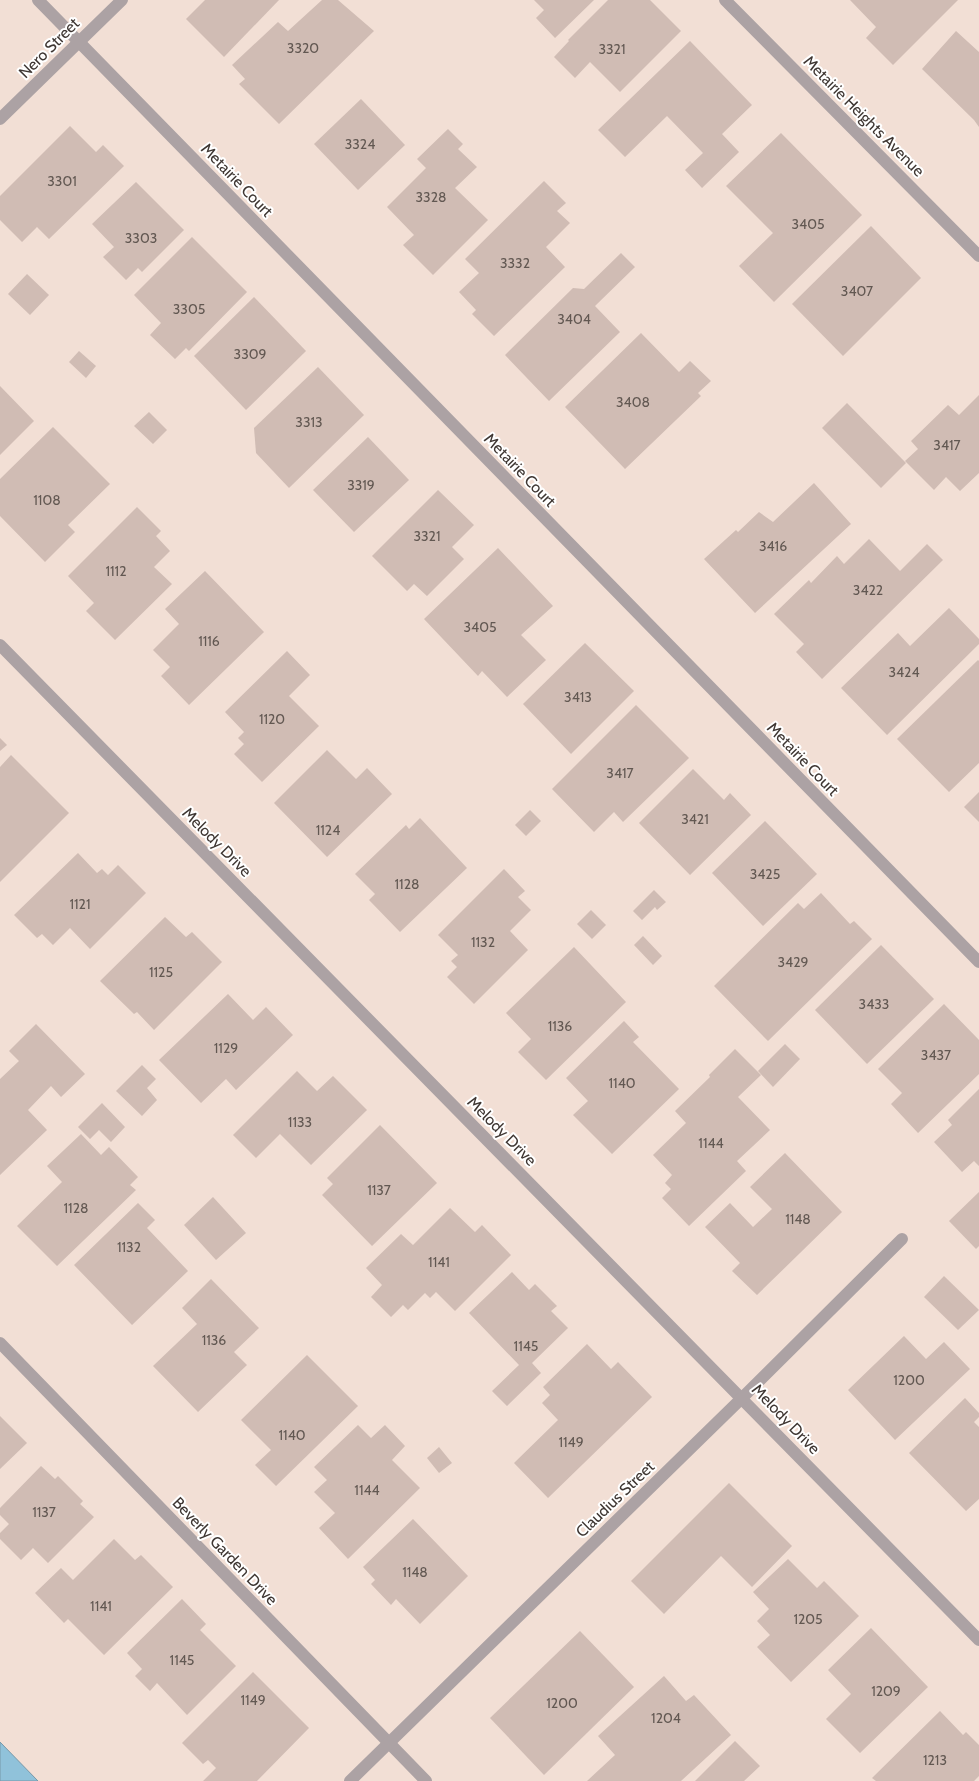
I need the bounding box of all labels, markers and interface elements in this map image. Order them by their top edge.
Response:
street label: Nero Street [15,13,84,82]
house number: 3320 [287,39,319,57]
house number: 3321 [598,40,626,58]
street label: Metairie Heights Avenue [800,52,928,180]
house number: 3324 [345,135,375,153]
street label: Metairie Court [197,139,277,221]
house number: 3301 [47,172,77,190]
house number: 3328 [416,188,446,206]
house number: 3405 [791,215,825,233]
house number: 3303 [125,229,157,247]
house number: 3332 [500,254,530,272]
house number: 3407 [841,282,873,300]
house number: 3305 [173,300,205,318]
house number: 3404 [557,310,591,328]
house number: 3309 [234,345,266,363]
house number: 3408 [616,393,650,411]
house number: 3313 [295,413,323,431]
street label: Metairie Court [480,429,560,511]
house number: 3417 [933,436,961,454]
house number: 3319 [347,476,375,494]
house number: 1108 [33,491,61,509]
house number: 3321 [413,527,441,545]
house number: 3416 [759,537,787,555]
house number: 1112 [105,562,127,580]
house number: 3422 [853,581,883,599]
house number: 3405 [463,618,497,636]
house number: 1116 [198,632,220,650]
house number: 3424 [888,663,920,681]
house number: 3413 [564,688,592,706]
house number: 1120 [259,710,285,728]
street label: Metairie Court [763,718,843,800]
house number: 3417 [606,764,634,782]
street label: Melody Drive [178,803,256,881]
house number: 3421 [681,810,709,828]
house number: 1124 [316,821,340,839]
house number: 3425 [750,865,780,883]
house number: 1128 [395,875,419,893]
house number: 1121 [69,895,91,913]
house number: 1132 [471,933,495,951]
house number: 3429 [778,953,809,971]
house number: 1125 [149,963,173,981]
house number: 3433 [859,995,889,1013]
house number: 1136 [548,1017,572,1035]
house number: 1129 [214,1039,238,1057]
house number: 3437 [921,1046,951,1064]
house number: 1140 [609,1074,636,1092]
street label: Melody Drive [463,1092,541,1170]
house number: 1133 [288,1113,312,1131]
house number: 1144 [698,1134,724,1152]
house number: 1137 [367,1181,391,1199]
house number: 1128 [64,1199,88,1217]
house number: 1148 [785,1210,811,1228]
house number: 1132 [117,1238,141,1256]
house number: 1141 [428,1253,450,1271]
house number: 1136 [202,1331,226,1349]
house number: 1145 [514,1337,538,1355]
house number: 1200 [893,1371,925,1389]
street label: Melody Drive [748,1380,824,1458]
house number: 1140 [279,1426,306,1444]
house number: 1149 [558,1433,584,1451]
street label: Claudius Street [572,1456,659,1541]
house number: 1144 [354,1481,380,1499]
street label: Beverly Garden Drive [169,1493,281,1609]
house number: 1137 [32,1503,56,1521]
house number: 1148 [402,1563,428,1581]
house number: 1141 [90,1597,112,1615]
house number: 1205 [793,1610,823,1628]
house number: 1145 [170,1651,194,1669]
house number: 1209 [871,1682,901,1700]
house number: 1149 [240,1691,266,1709]
house number: 1200 [546,1694,578,1712]
house number: 1204 [651,1709,681,1727]
house number: 1213 [923,1751,947,1769]

